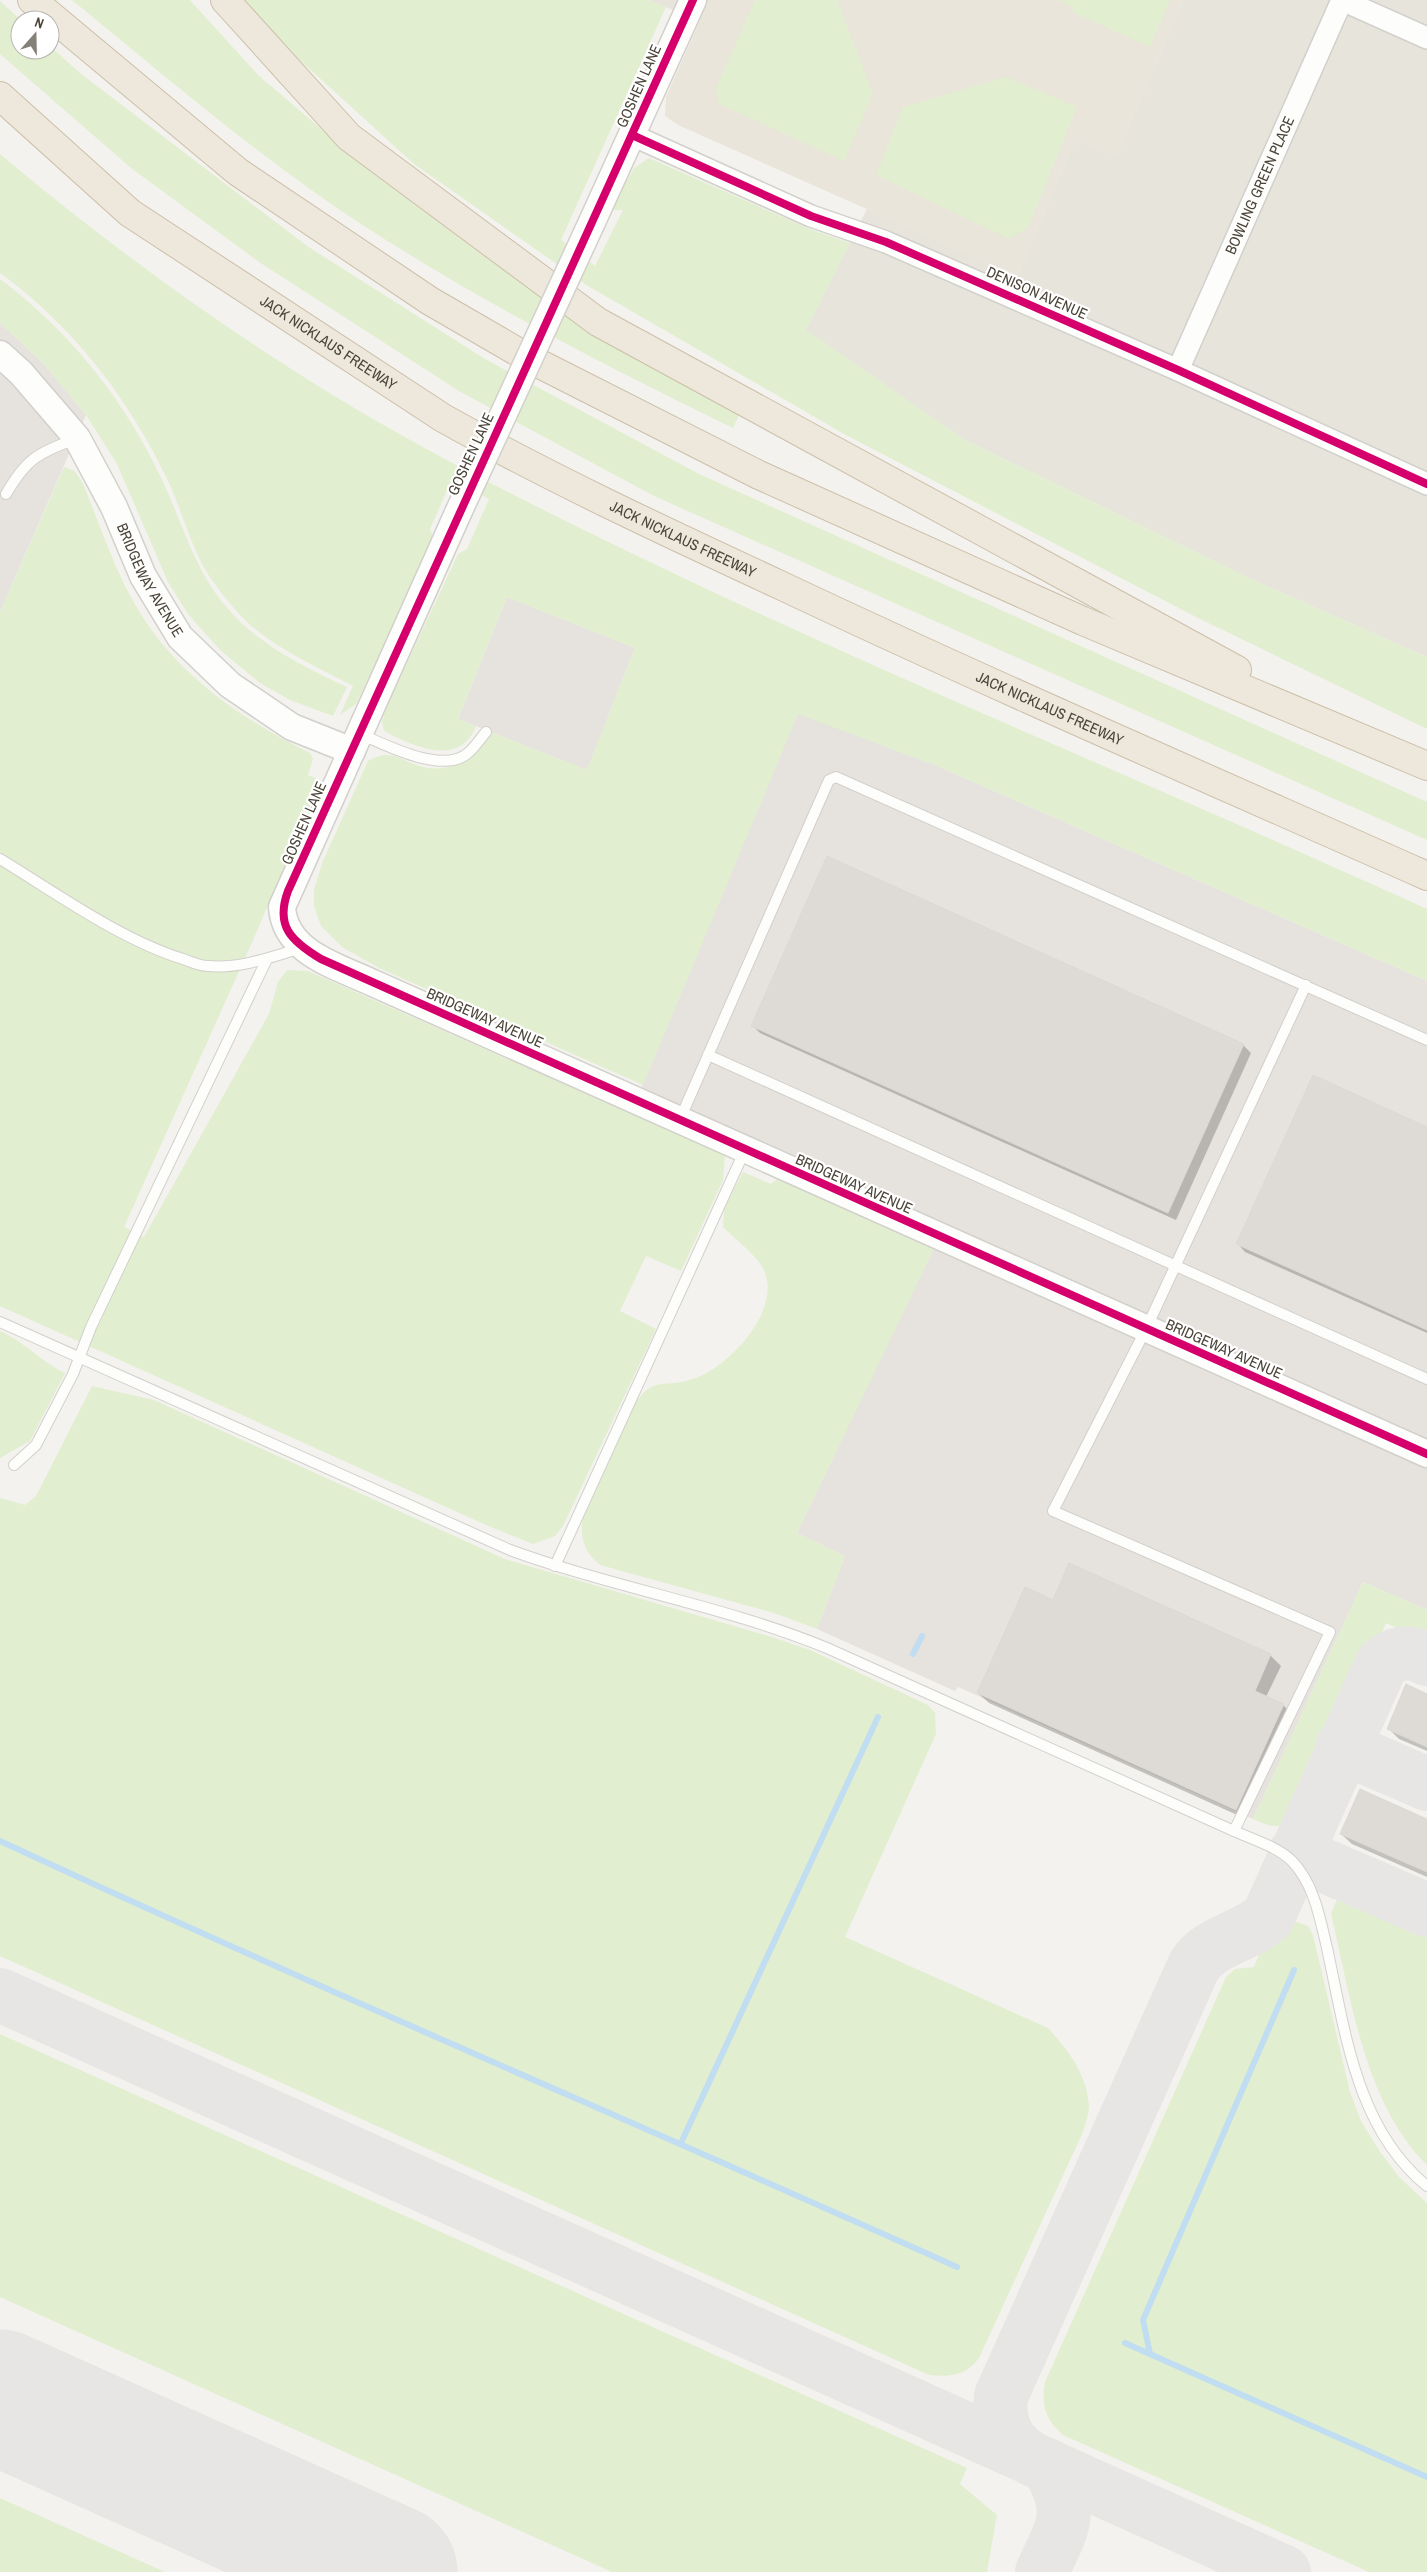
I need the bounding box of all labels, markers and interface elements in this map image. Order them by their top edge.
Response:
north arrow [10,10,60,60]
text: N [32,13,46,33]
street label: GOSHEN LANE [611,41,666,131]
street label: BOWLING GREEN PLACE [1220,113,1299,258]
street label: DENISON AVENUE [983,261,1091,324]
street label: JACK NICKLAUS FREEWAY [256,290,402,395]
street label: GOSHEN LANE [442,409,499,499]
street label: JACK NICKLAUS FREEWAY [607,495,760,583]
street label: BRIDGEWAY AVENUE [112,520,189,641]
street label: JACK NICKLAUS FREEWAY [973,666,1128,751]
street label: GOSHEN LANE [276,778,331,868]
street label: BRIDGEWAY AVENUE [423,982,547,1053]
street label: BRIDGEWAY AVENUE [792,1148,916,1219]
street label: BRIDGEWAY AVENUE [1162,1313,1286,1384]

